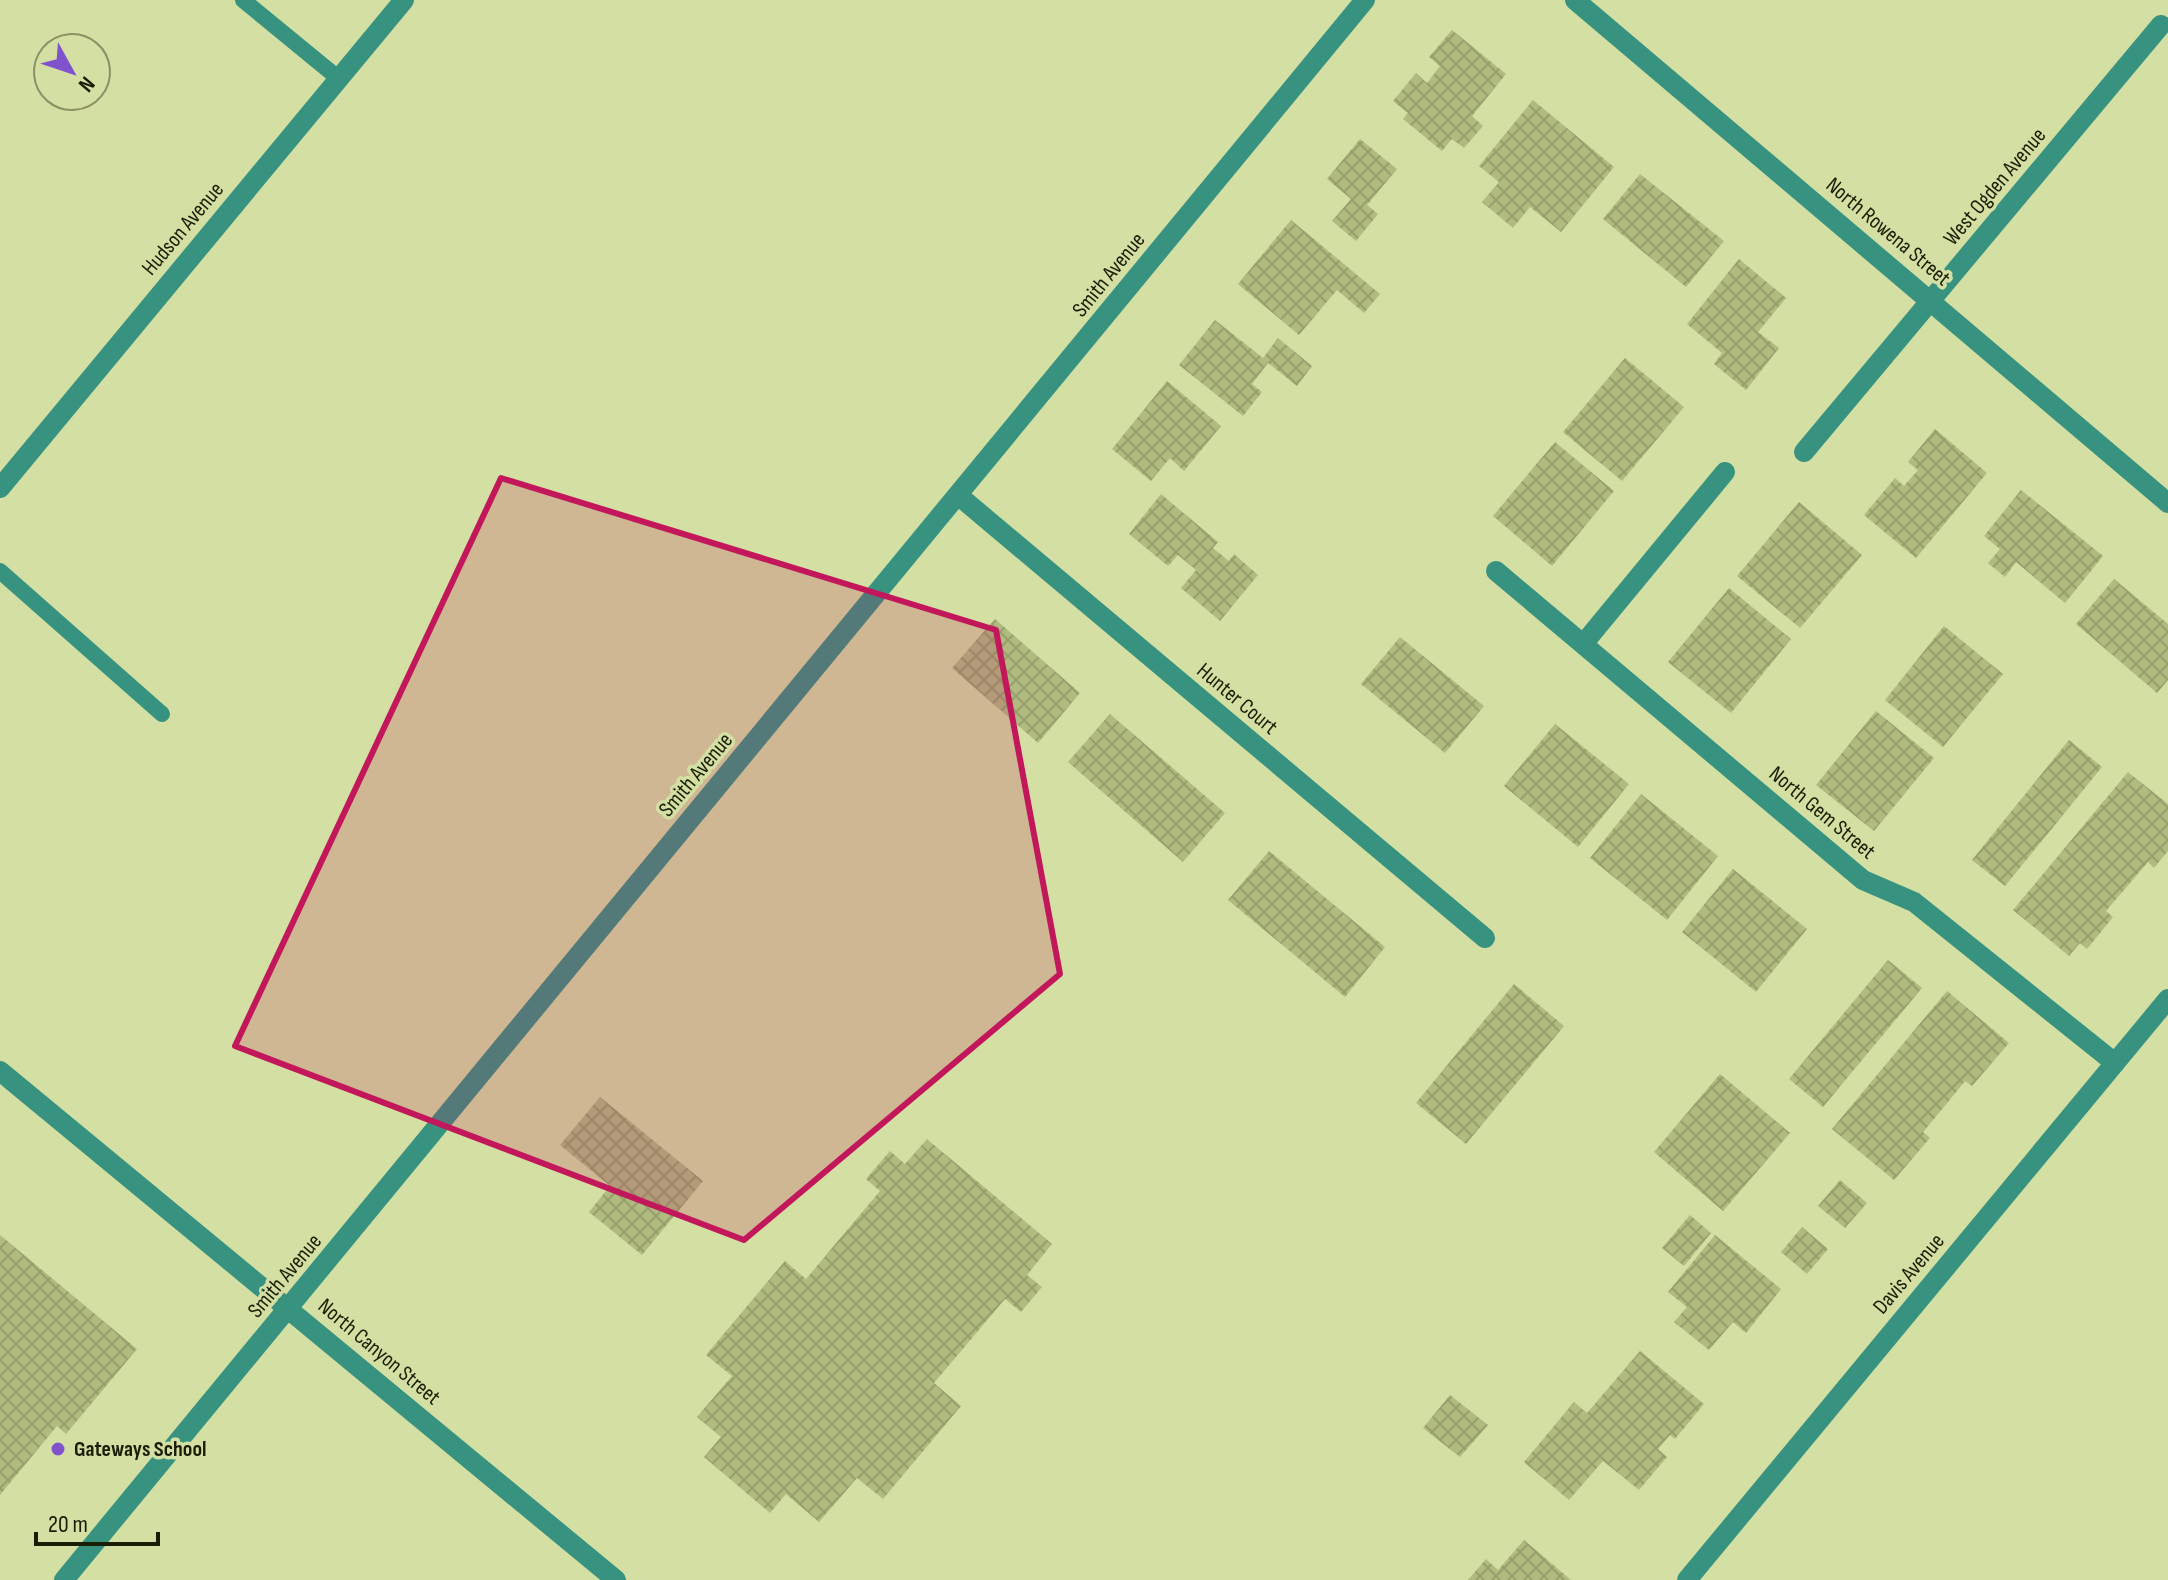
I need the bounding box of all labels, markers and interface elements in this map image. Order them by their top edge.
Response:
north arrow [32,32,112,112]
text: N [72,71,100,97]
street label: West Ogden Avenue [1938,123,2052,251]
street label: North Rowena Street [1820,172,1956,292]
street label: Hudson Avenue [136,177,230,281]
street label: Smith Avenue [1067,227,1151,323]
street label: Hunter Court [1191,657,1283,741]
street label: Smith Avenue [653,728,739,822]
street label: North Gem Street [1763,761,1881,865]
street label: Davis Avenue [1868,1228,1950,1320]
street label: Smith Avenue [242,1229,328,1323]
street label: North Canyon Street [312,1293,446,1411]
place label: Gateways School [74,1436,206,1463]
marker: Gateways School [49,1440,67,1458]
scale bar [36,1496,158,1546]
text: 20 m [48,1510,88,1539]

